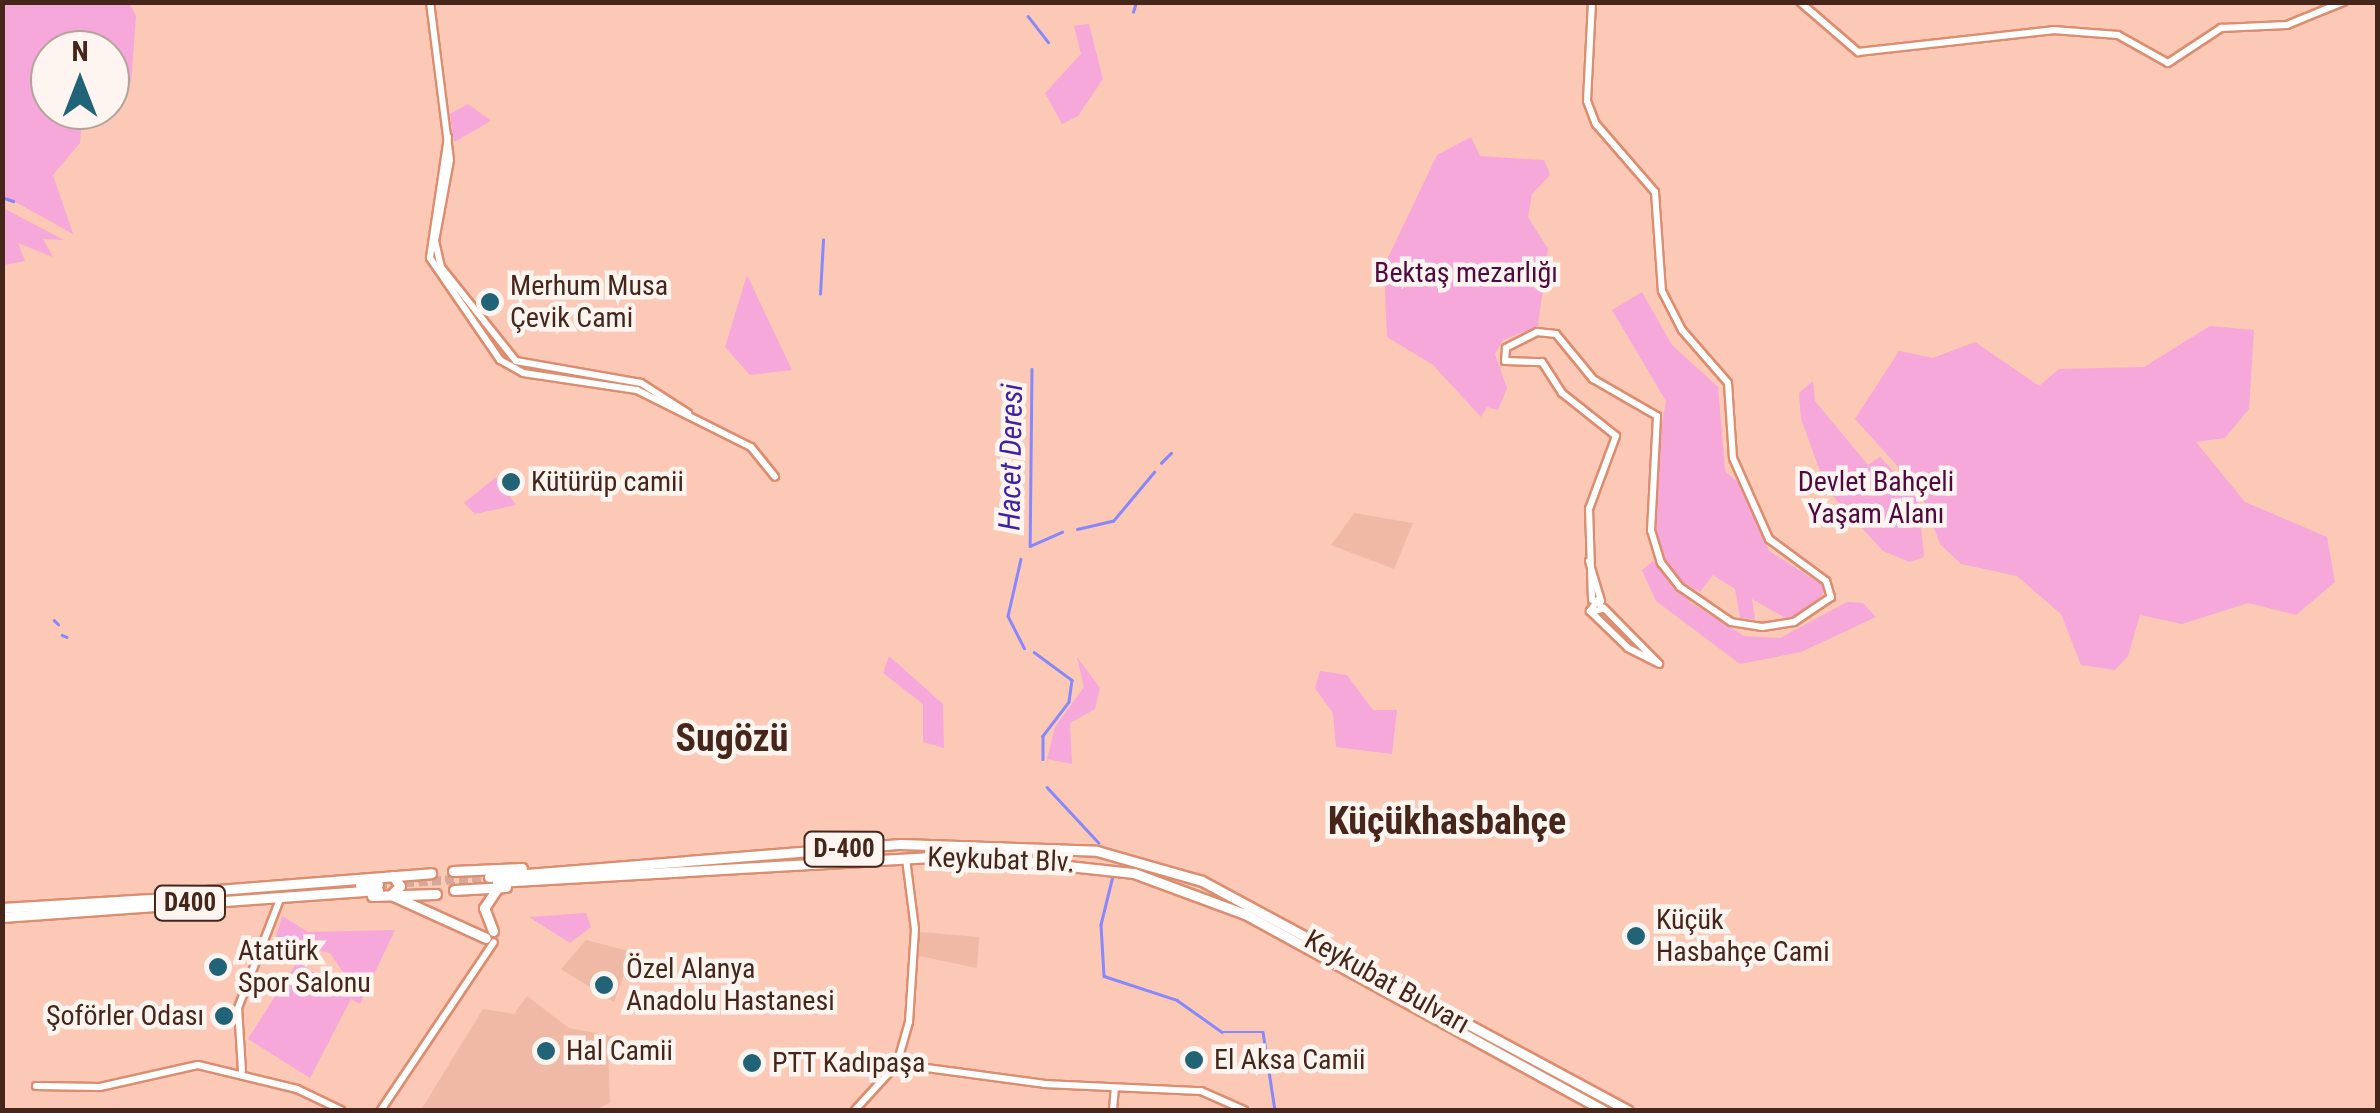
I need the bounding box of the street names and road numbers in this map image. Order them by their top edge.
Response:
road number: D-400 [802,829,886,869]
street label: Keykubat Blv. [927,841,1075,879]
road number: D400 [152,883,228,923]
street label: Keykubat Bulvarı [1299,923,1475,1041]

